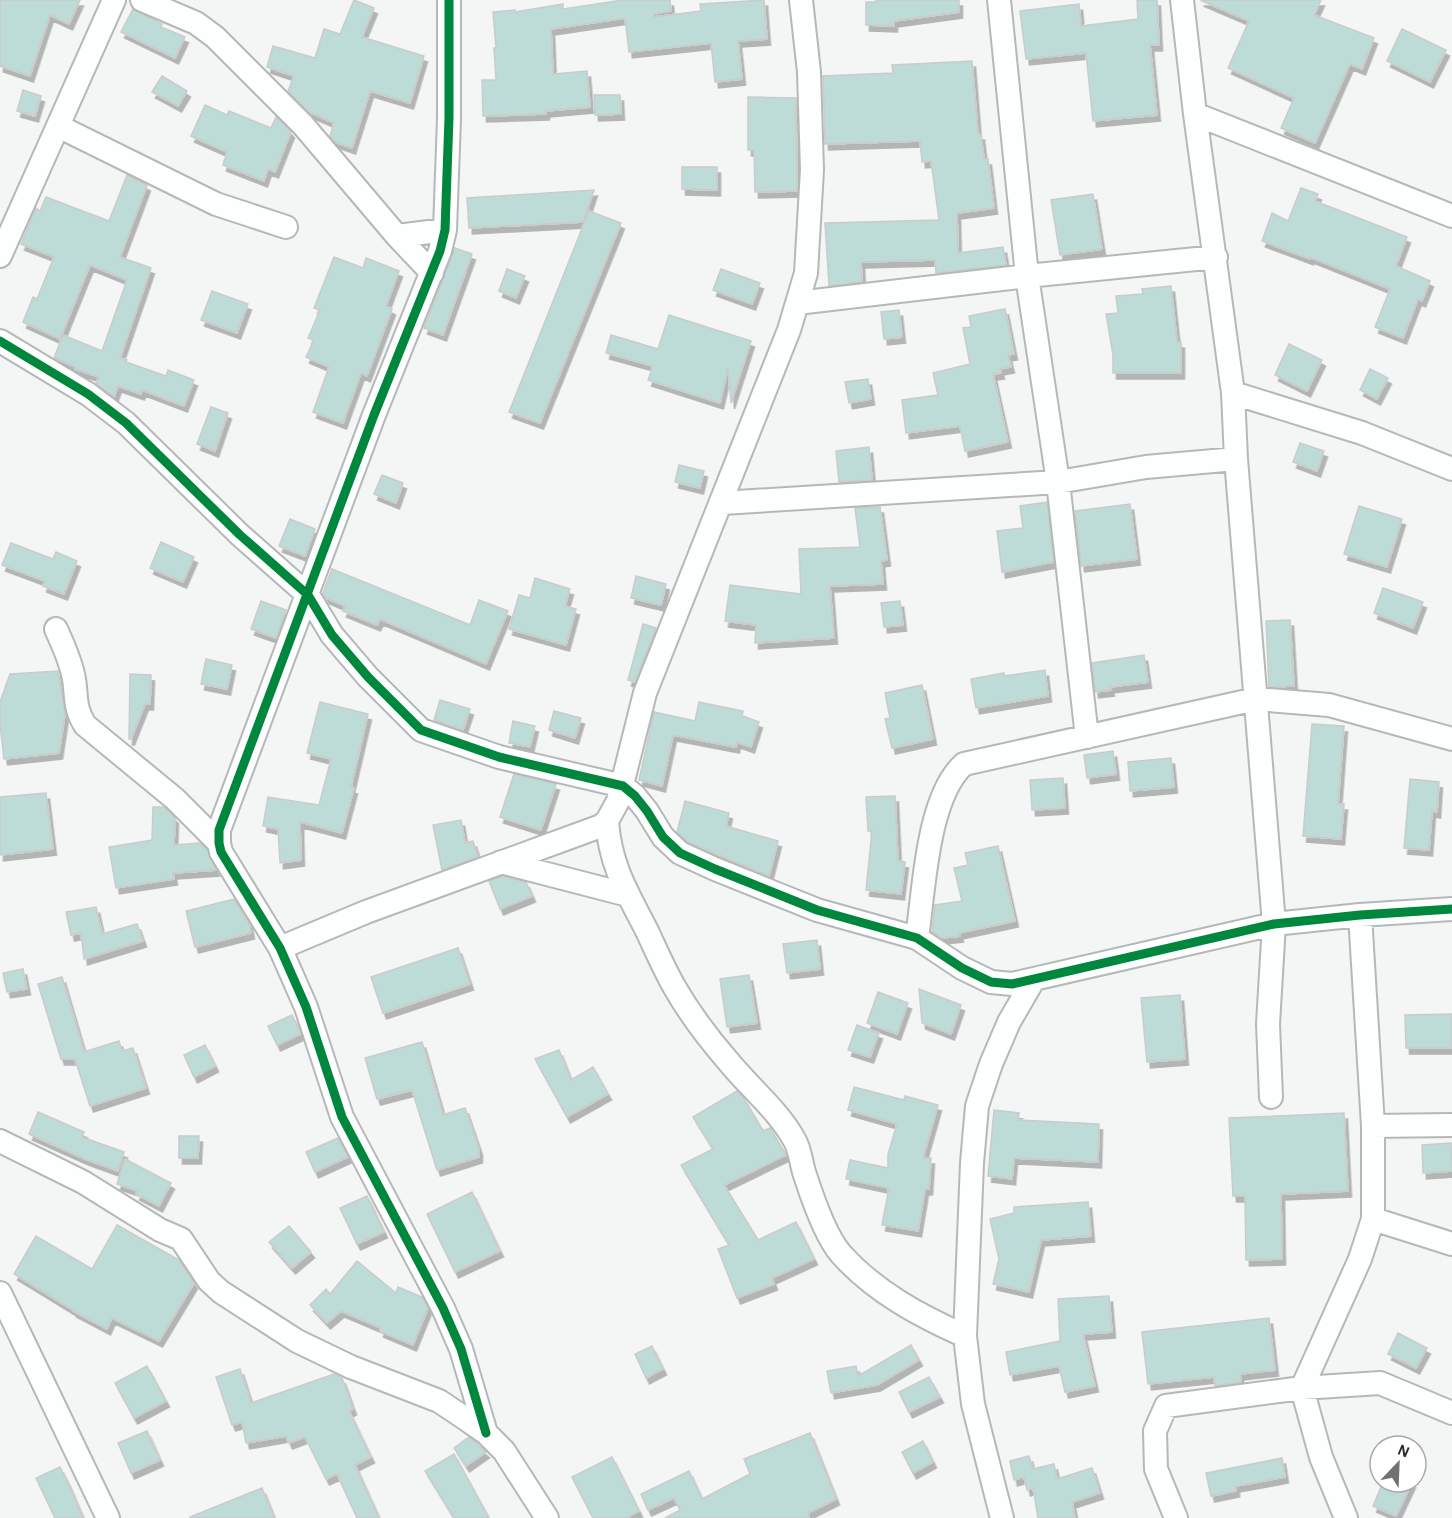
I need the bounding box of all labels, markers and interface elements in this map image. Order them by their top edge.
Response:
north arrow [1368,1434,1428,1494]
text: N [1395,1442,1412,1461]

